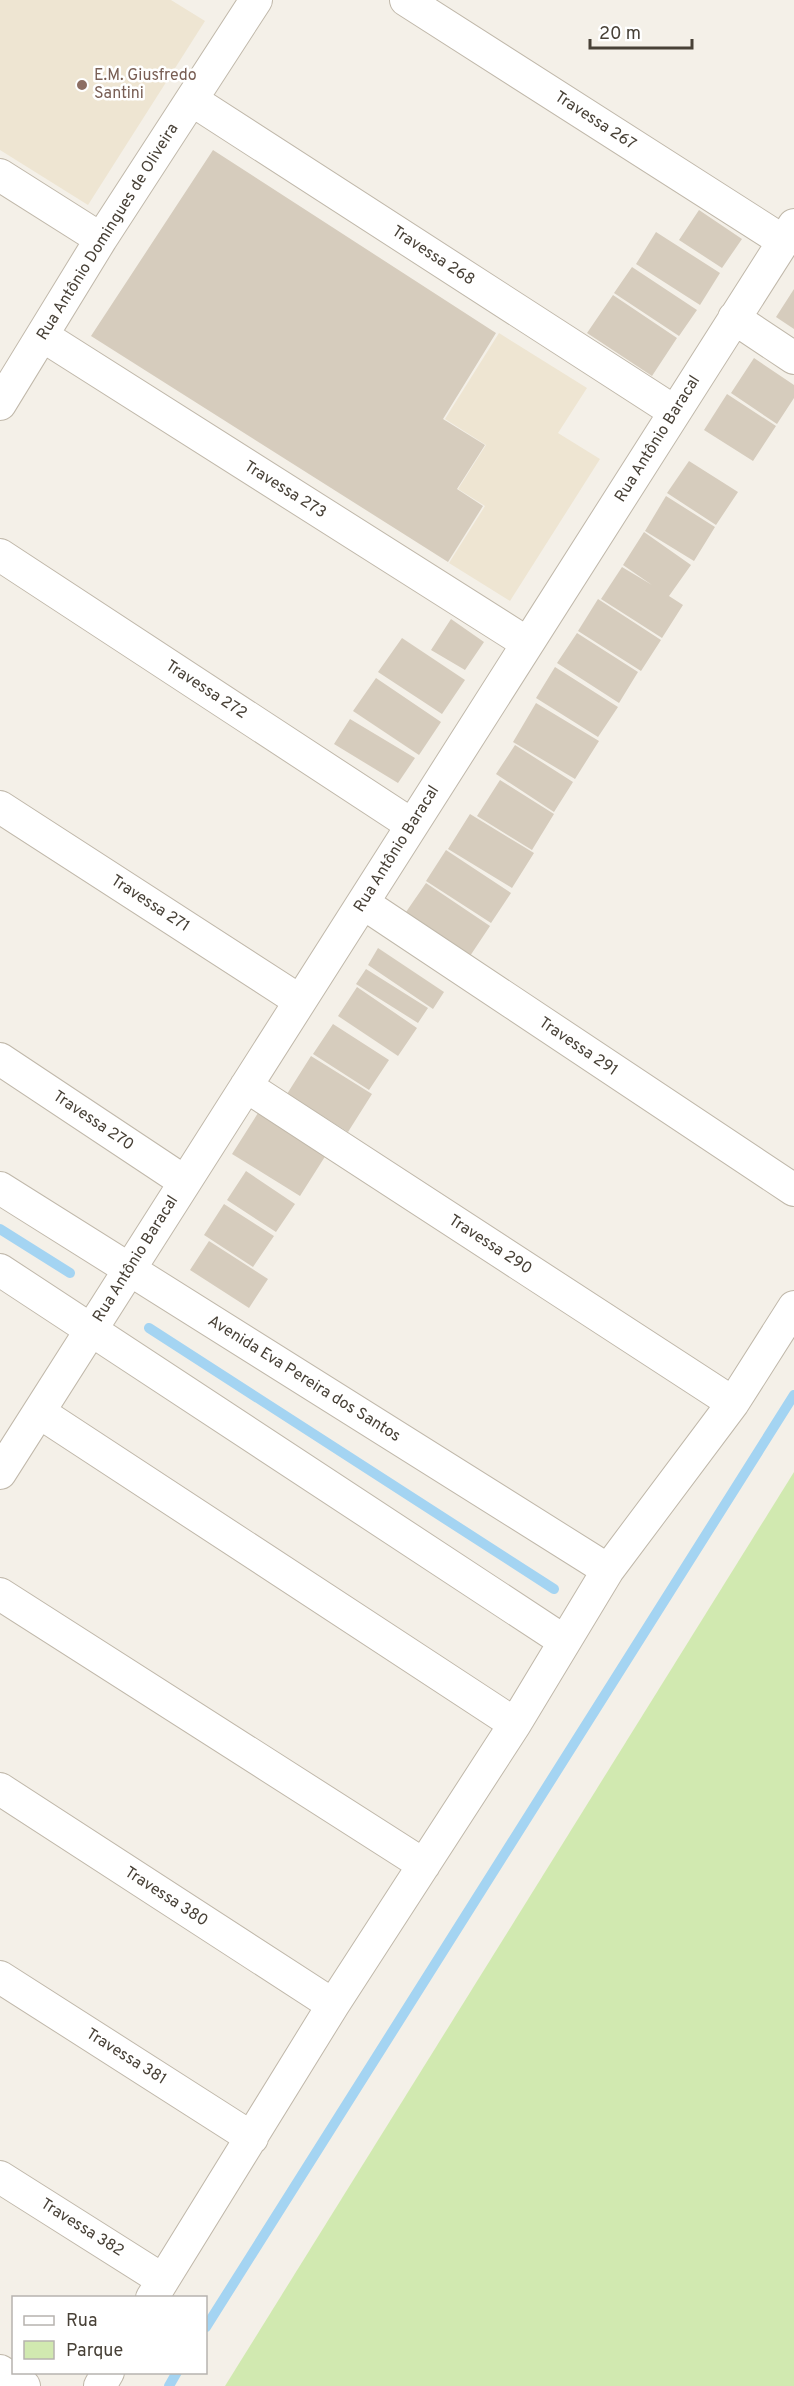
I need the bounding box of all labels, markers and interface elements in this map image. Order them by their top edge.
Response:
scale bar [590,12,692,50]
text: 20 m [599,23,641,46]
place label: E.M. Giusfredo Santini [94,66,197,104]
marker: E.M. Giusfredo Santini [75,78,89,92]
street label: Travessa 267 [550,87,640,155]
street label: Rua Antônio Domingues de Oliveira [33,120,183,344]
street label: Travessa 268 [388,222,478,290]
street label: Rua Antônio Baracal [611,372,705,506]
street label: Travessa 273 [240,457,330,523]
street label: Travessa 272 [161,656,251,724]
street label: Rua Antônio Baracal [350,782,444,916]
street label: Travessa 271 [107,871,193,937]
street label: Travessa 291 [535,1013,621,1081]
street label: Travessa 270 [49,1087,137,1155]
street label: Rua Antônio Baracal [89,1192,183,1326]
street label: Travessa 290 [445,1211,535,1279]
street label: Avenida Eva Pereira dos Santos [204,1311,404,1447]
street label: Travessa 380 [121,1863,211,1931]
street label: Travessa 381 [82,2024,170,2090]
street label: Travessa 382 [37,2194,127,2262]
legend [12,2296,207,2374]
text: Rua [66,2310,97,2333]
text: Parque [66,2340,123,2363]

